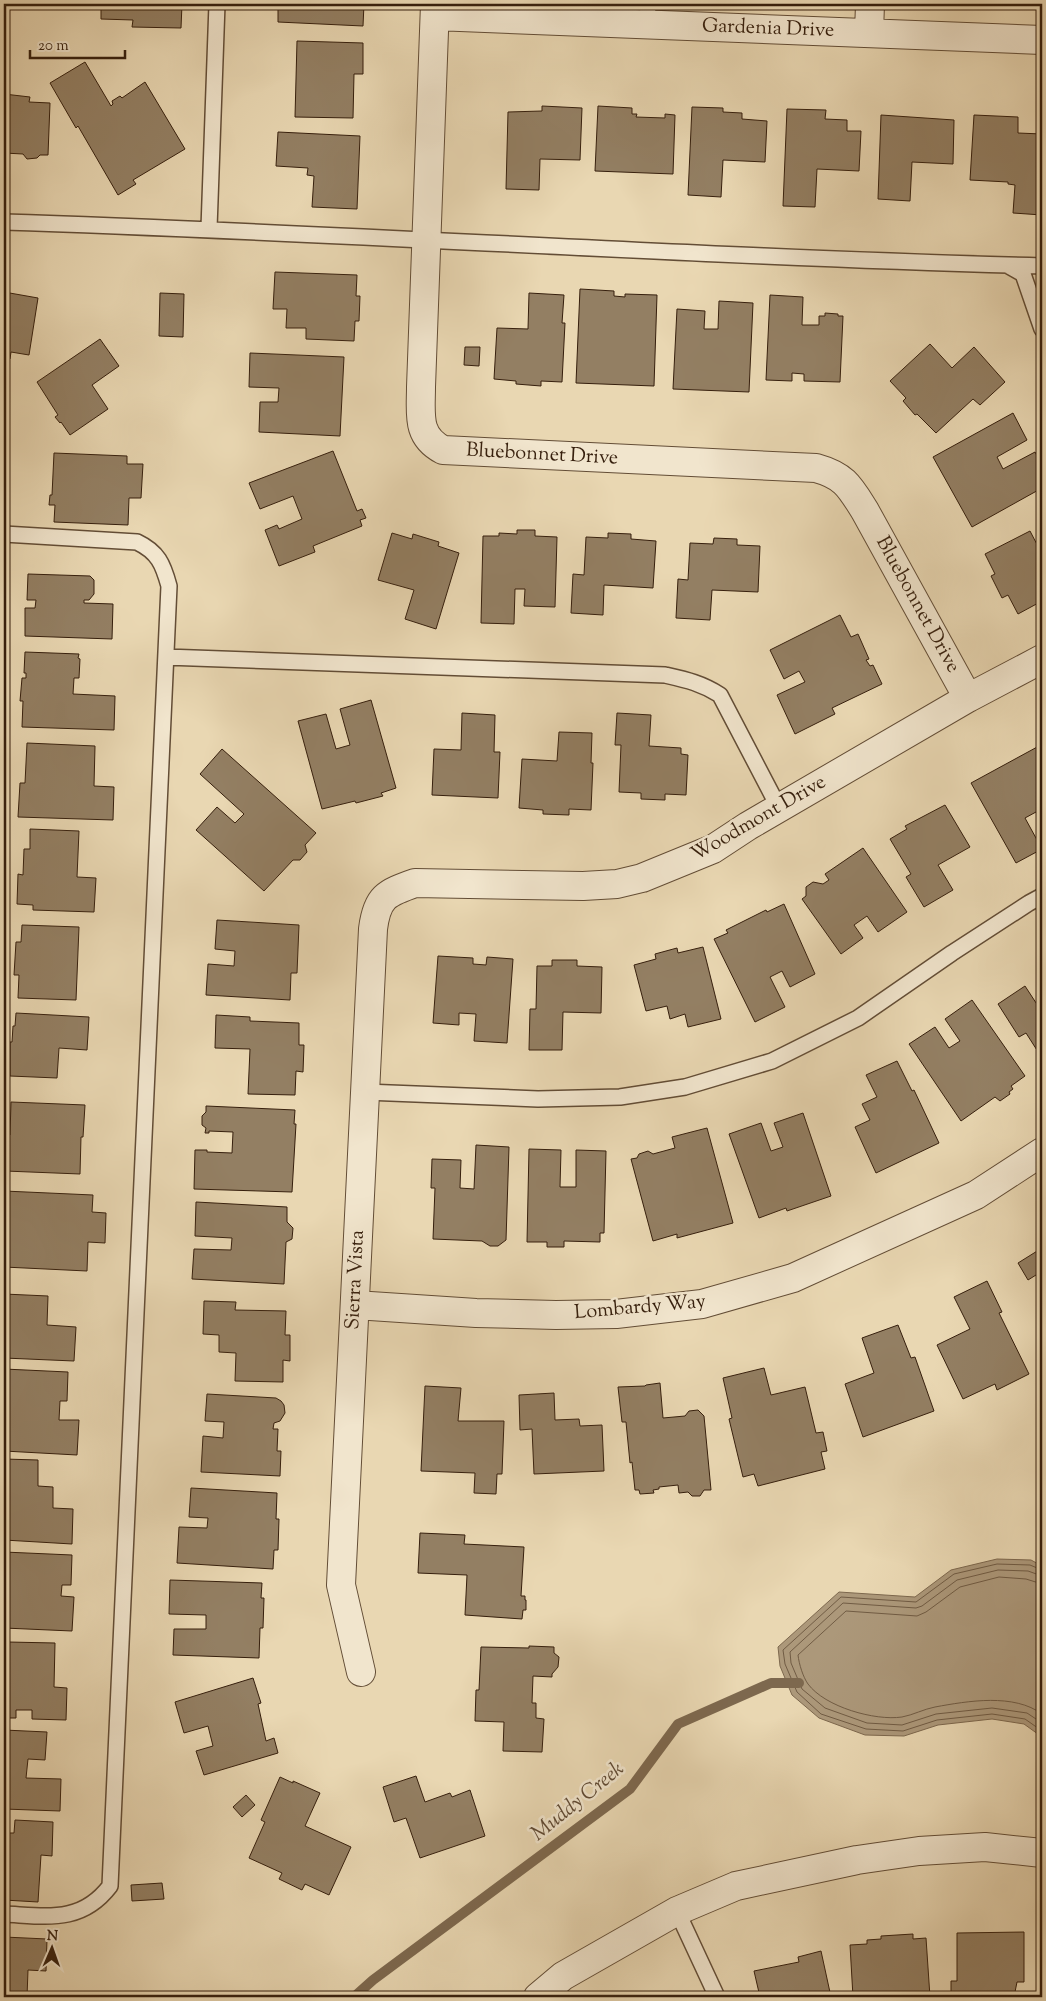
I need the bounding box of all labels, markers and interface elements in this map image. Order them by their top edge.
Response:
street label: Gardenia Drive [701,12,835,46]
scale bar [30,28,125,60]
text: 20 m [38,36,69,57]
street label: Bluebonnet Drive [465,437,619,473]
street label: Bluebonnet Drive [867,531,967,679]
street label: Woodmont Drive [686,769,832,869]
street label: Sierra Vista [339,1229,373,1331]
street label: Lombardy Way [573,1288,707,1328]
water label: Muddy Creek [525,1755,631,1849]
north arrow [28,1924,78,1974]
text: N [46,1927,58,1947]

